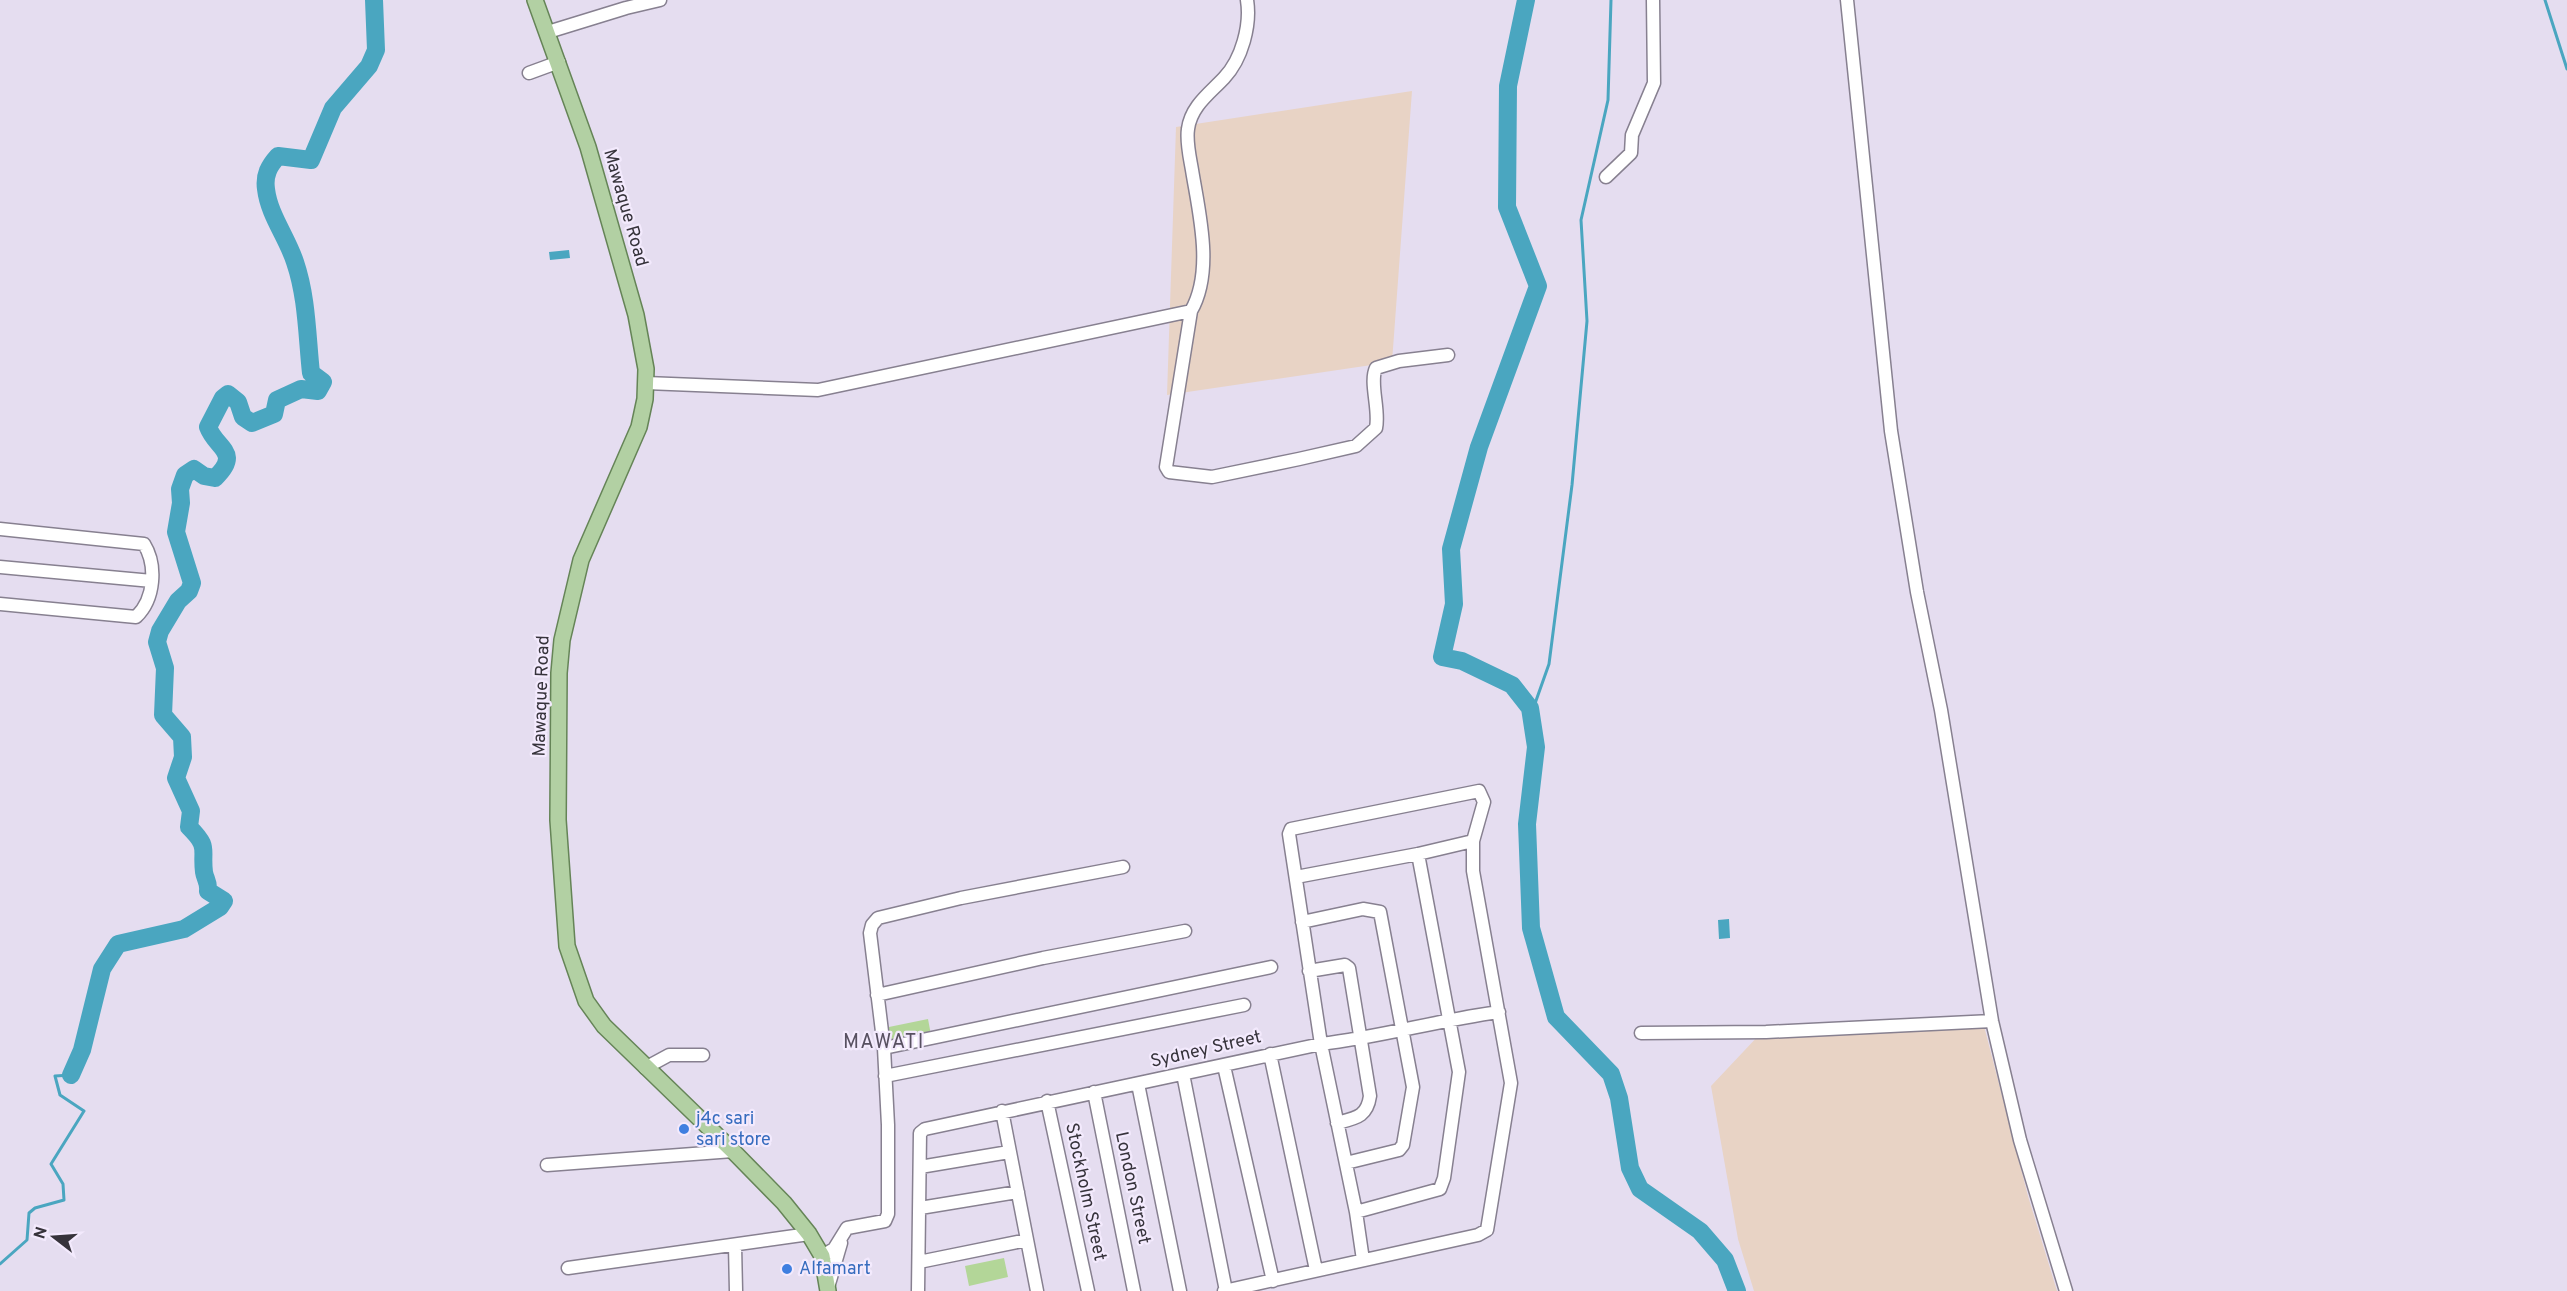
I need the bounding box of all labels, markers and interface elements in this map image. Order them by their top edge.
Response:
street label: Mawaque Road [597,146,653,270]
street label: Mawaque Road [528,635,556,757]
street label: Sydney Street [1148,1026,1264,1074]
district label: MAWATI [843,1030,925,1056]
place label: j4c sari sari store [695,1108,771,1152]
street label: Stockholm Street [1059,1121,1111,1263]
marker: j4c sari sari store [677,1122,691,1136]
street label: London Street [1109,1130,1155,1246]
north arrow [24,1207,84,1267]
text: N [30,1225,53,1242]
place label: Alfamart [799,1258,871,1281]
marker: Alfamart [780,1262,794,1276]

